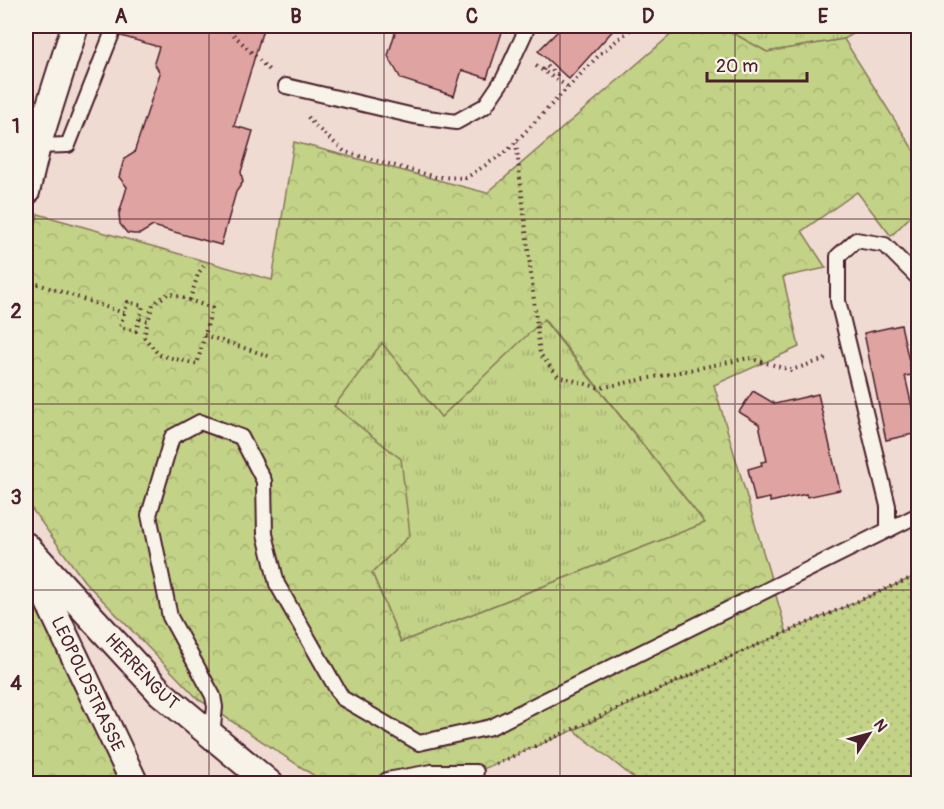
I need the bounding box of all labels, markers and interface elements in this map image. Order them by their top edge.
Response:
text: A [115,4,128,29]
text: B [290,4,302,29]
text: C [466,4,478,29]
text: D [642,4,655,29]
text: E [818,4,829,29]
scale bar [707,45,808,83]
text: 20 m [716,55,758,78]
text: 1 [12,114,20,139]
text: 2 [10,299,22,324]
text: 3 [10,485,22,510]
street label: LEOPOLDSTRASSE [45,613,129,756]
street label: HERRENGUT [100,629,183,715]
text: 4 [10,671,22,696]
north arrow [839,704,899,764]
text: N [869,716,892,736]

